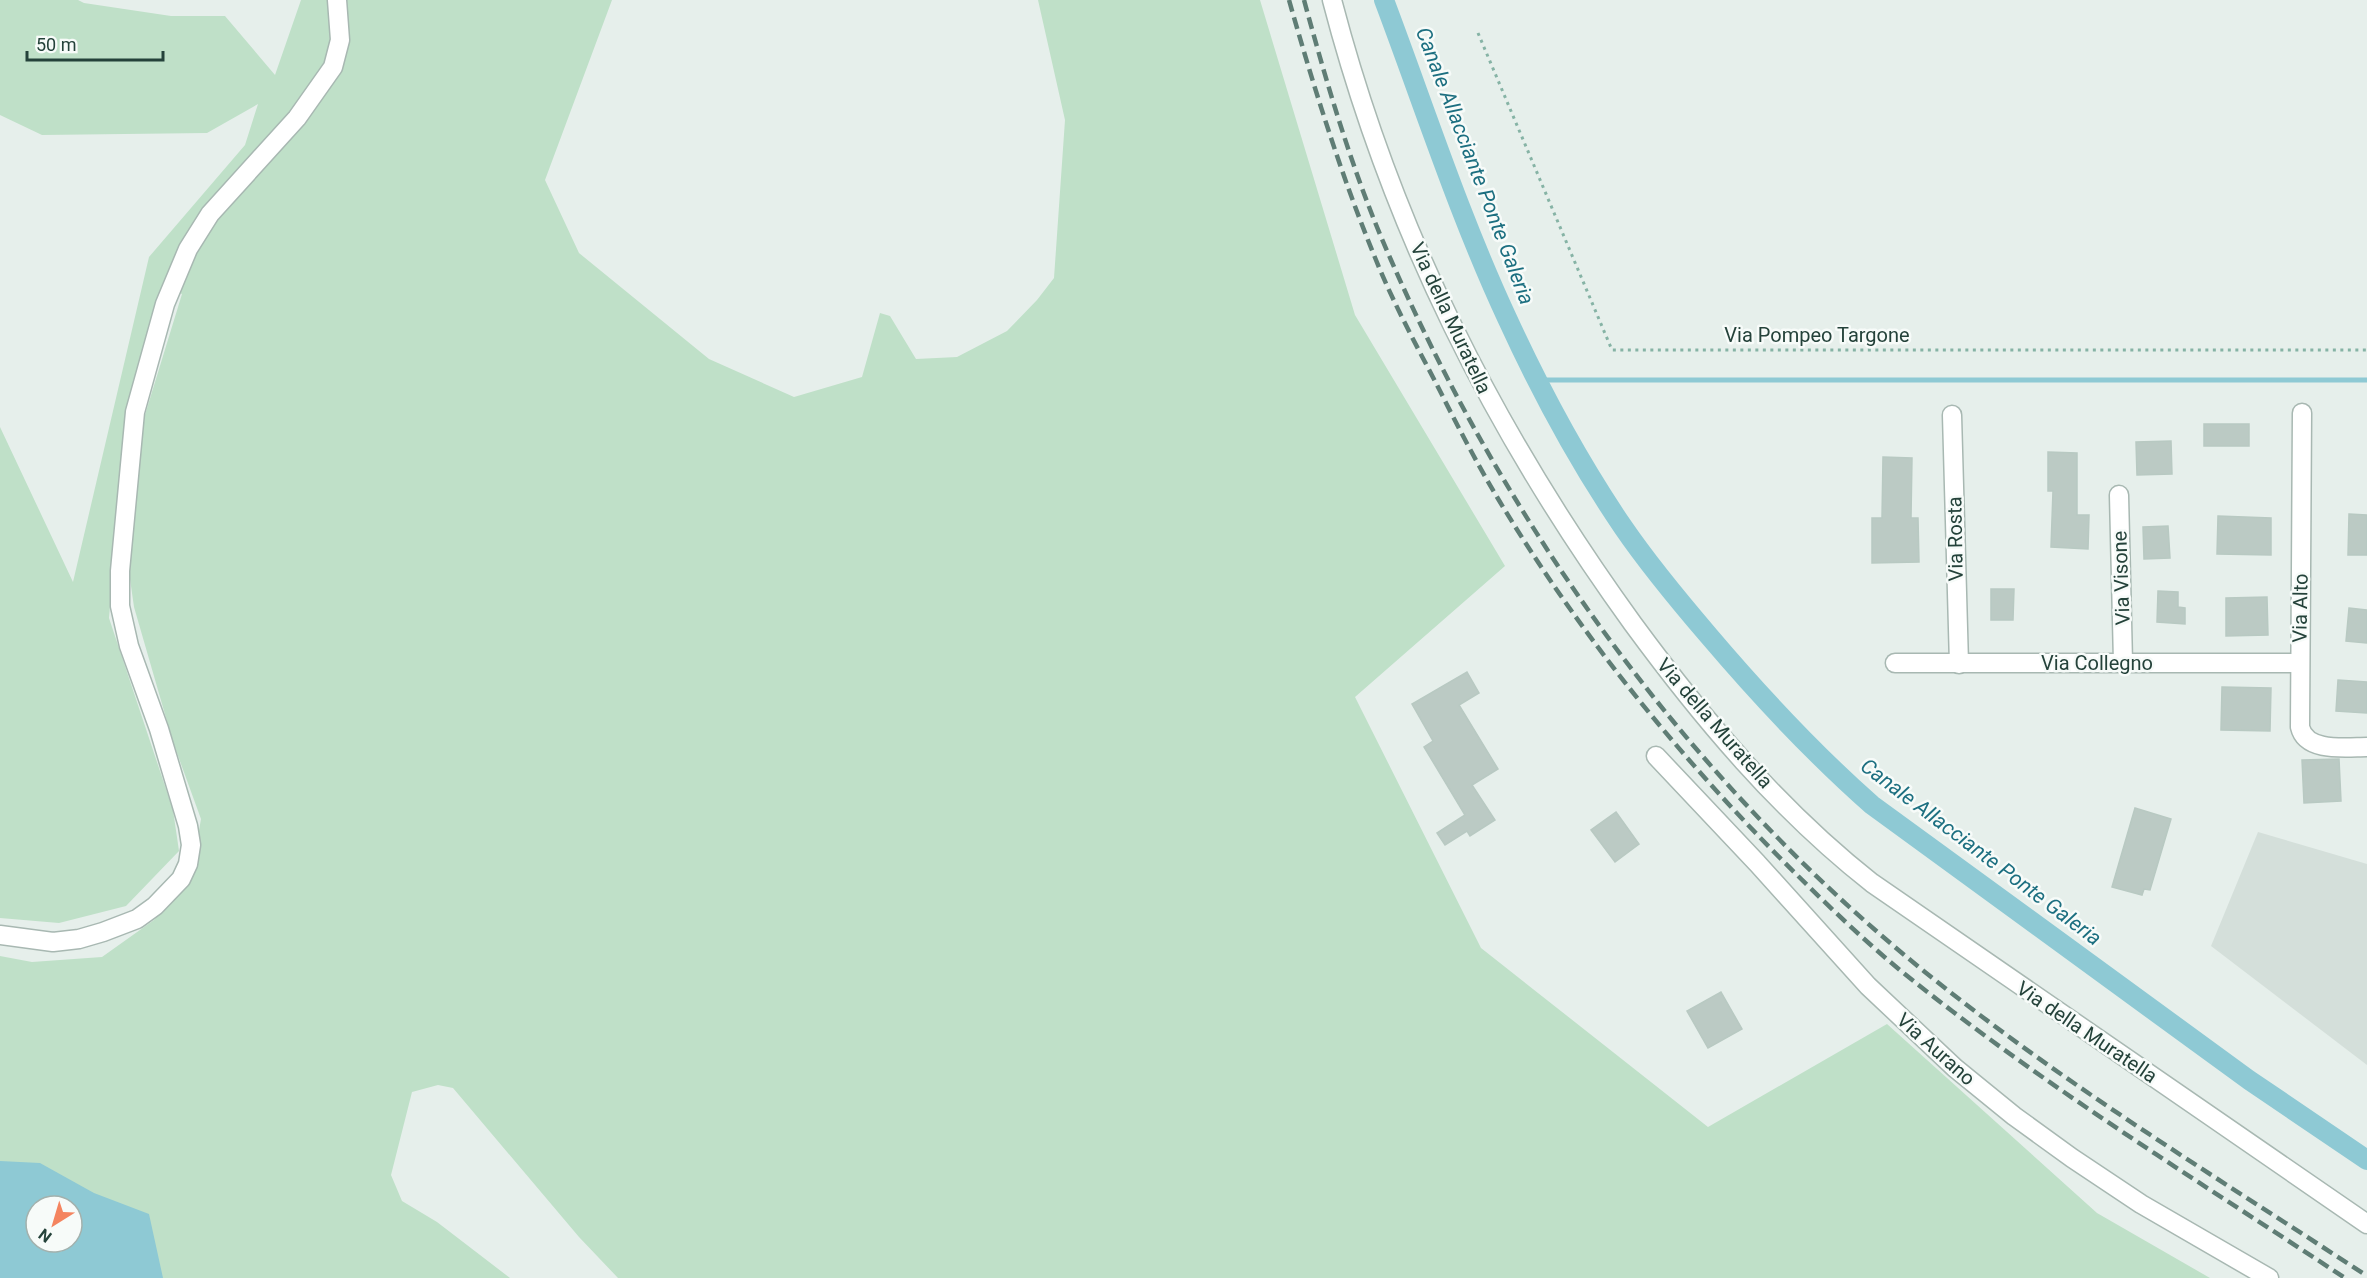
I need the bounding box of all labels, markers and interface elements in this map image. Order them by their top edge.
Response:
scale bar [27,24,164,62]
water label: Canale Allacciante Ponte Galeria [1411,24,1539,308]
text: 50 m [36,34,76,55]
street label: Via della Muratella [1405,238,1497,398]
street label: Via Pompeo Targone [1724,323,1910,347]
street label: Via Rosta [1942,496,1968,582]
street label: Via Visone [2107,530,2135,626]
street label: Via Alto [2287,573,2313,643]
street label: Via Collegno [2041,651,2153,675]
street label: Via della Muratella [1652,653,1778,793]
water label: Canale Allacciante Ponte Galeria [1856,754,2106,950]
street label: Via della Muratella [2012,976,2162,1088]
street label: Via Aurano [1892,1008,1980,1090]
north arrow [24,1194,84,1254]
text: N [35,1225,56,1247]

